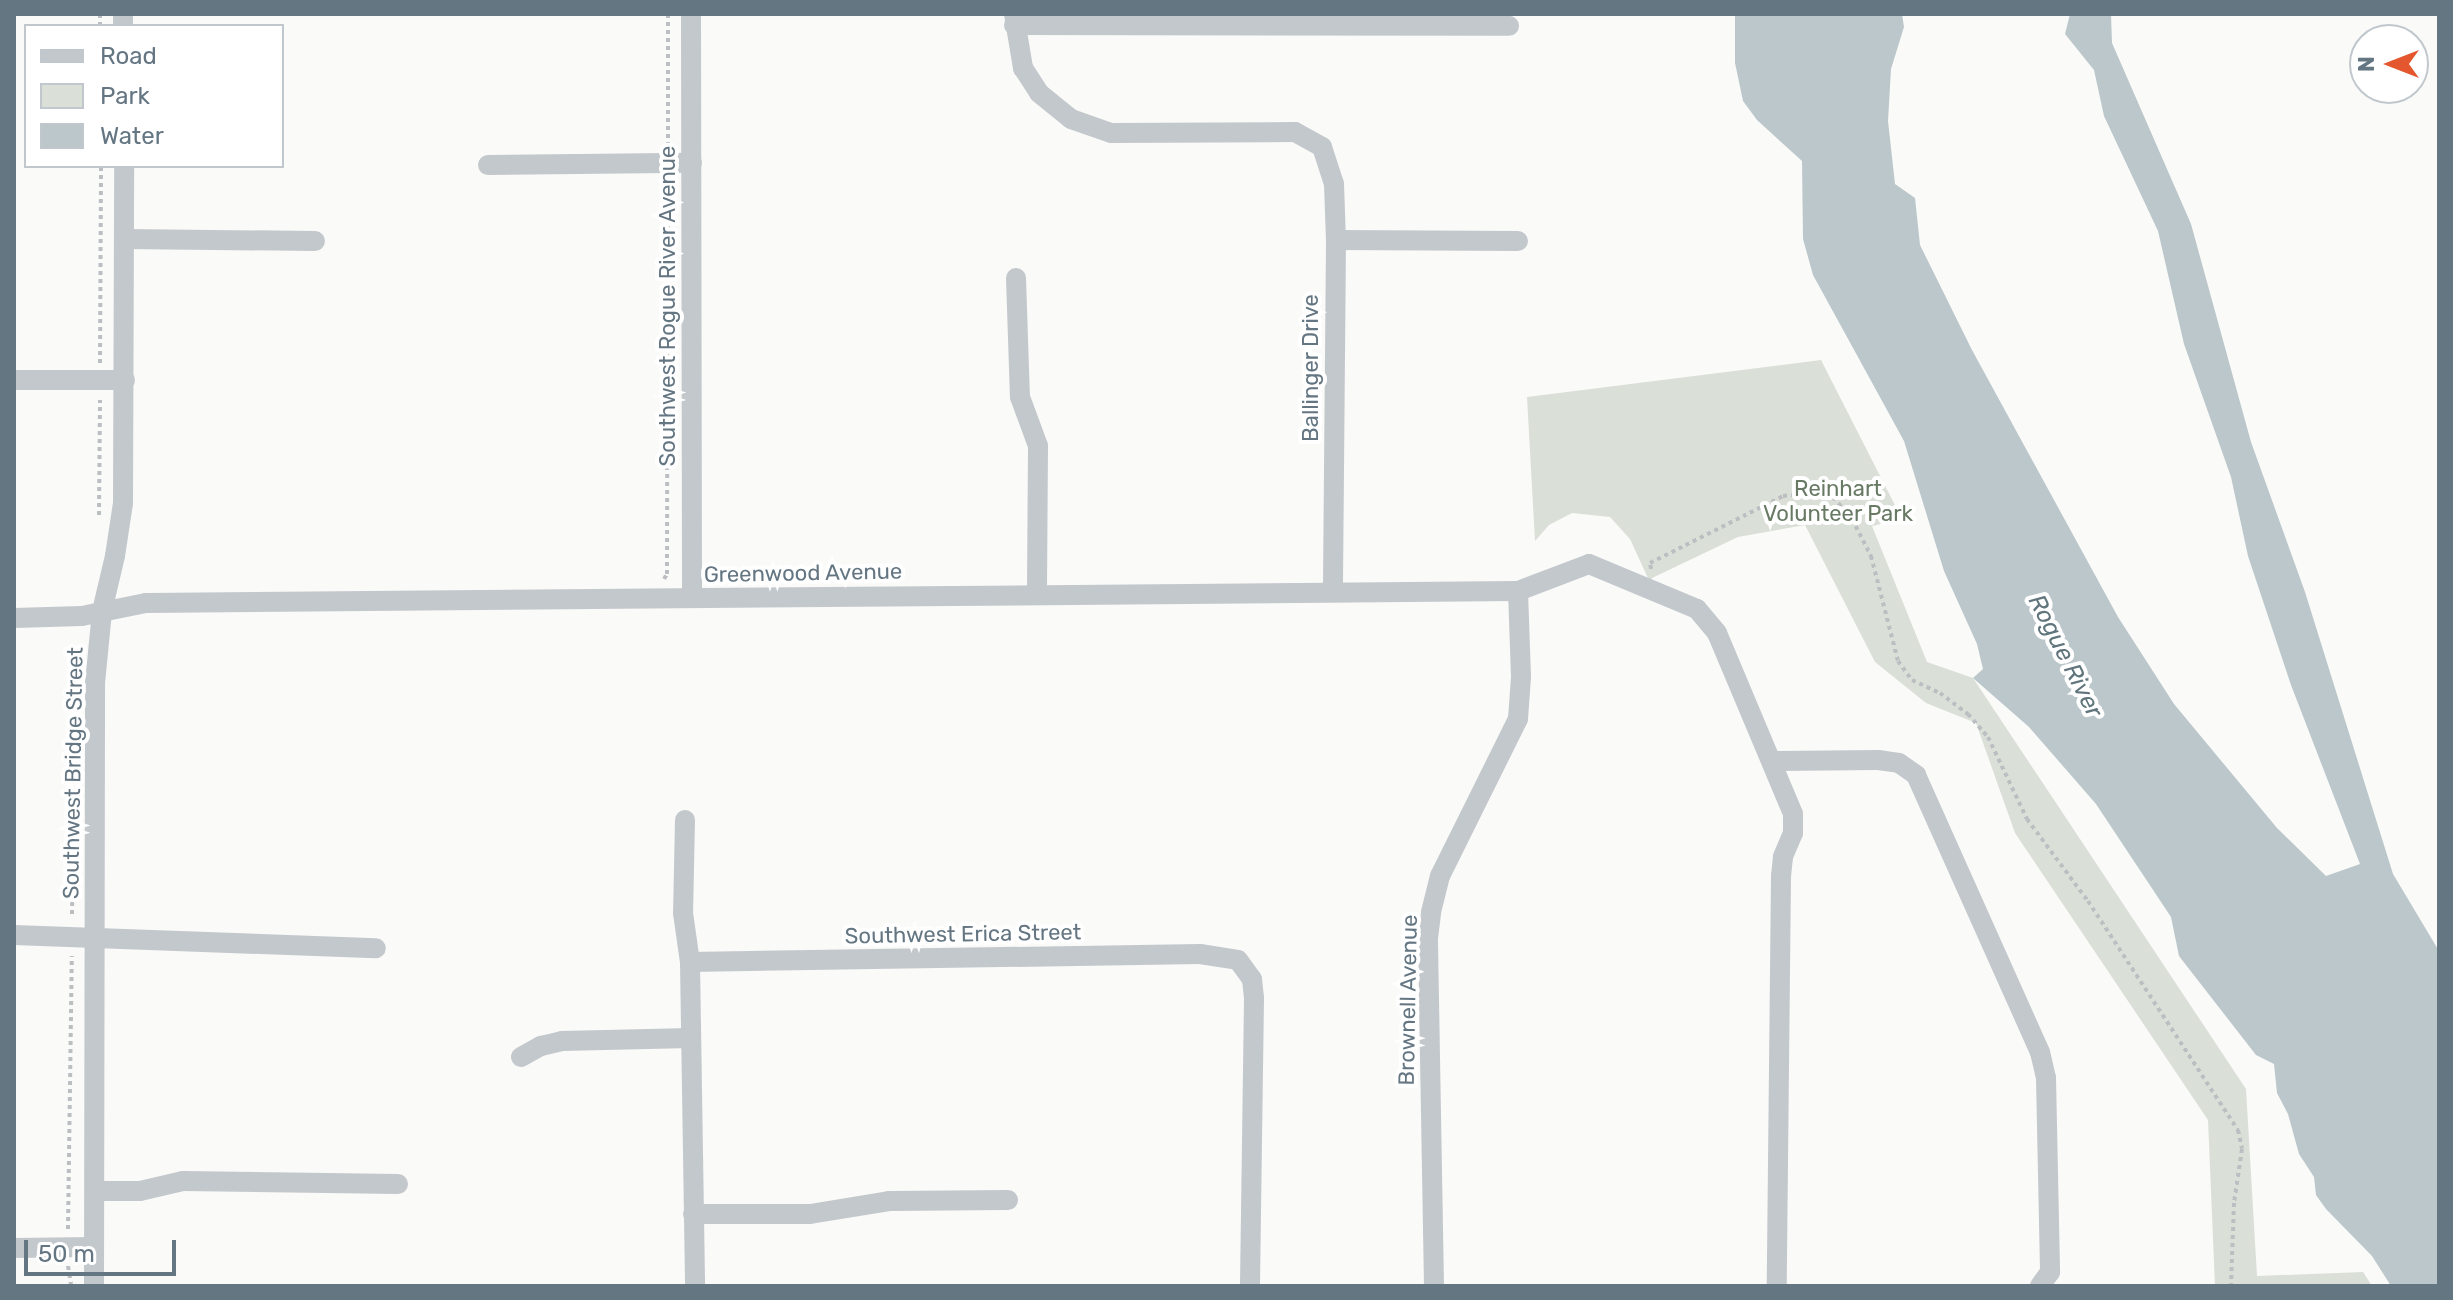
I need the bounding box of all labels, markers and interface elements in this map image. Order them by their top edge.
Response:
legend [24,24,284,168]
north arrow [2349,24,2429,104]
text: Road [100,42,157,70]
text: N [2353,56,2380,72]
text: Park [100,82,150,110]
text: Water [100,122,164,150]
street label: Southwest Rogue River Avenue [655,145,681,467]
street label: Ballinger Drive [1298,294,1324,442]
park label: Reinhart Volunteer Park [1763,475,1913,526]
street label: Greenwood Avenue [703,558,903,588]
water label: Rogue River [2022,590,2108,722]
street label: Southwest Bridge Street [58,647,88,899]
street label: Brownell Avenue [1393,914,1423,1086]
street label: Southwest Erica Street [845,919,1081,949]
scale bar [28,1224,180,1274]
text: 50 m [38,1240,95,1268]

